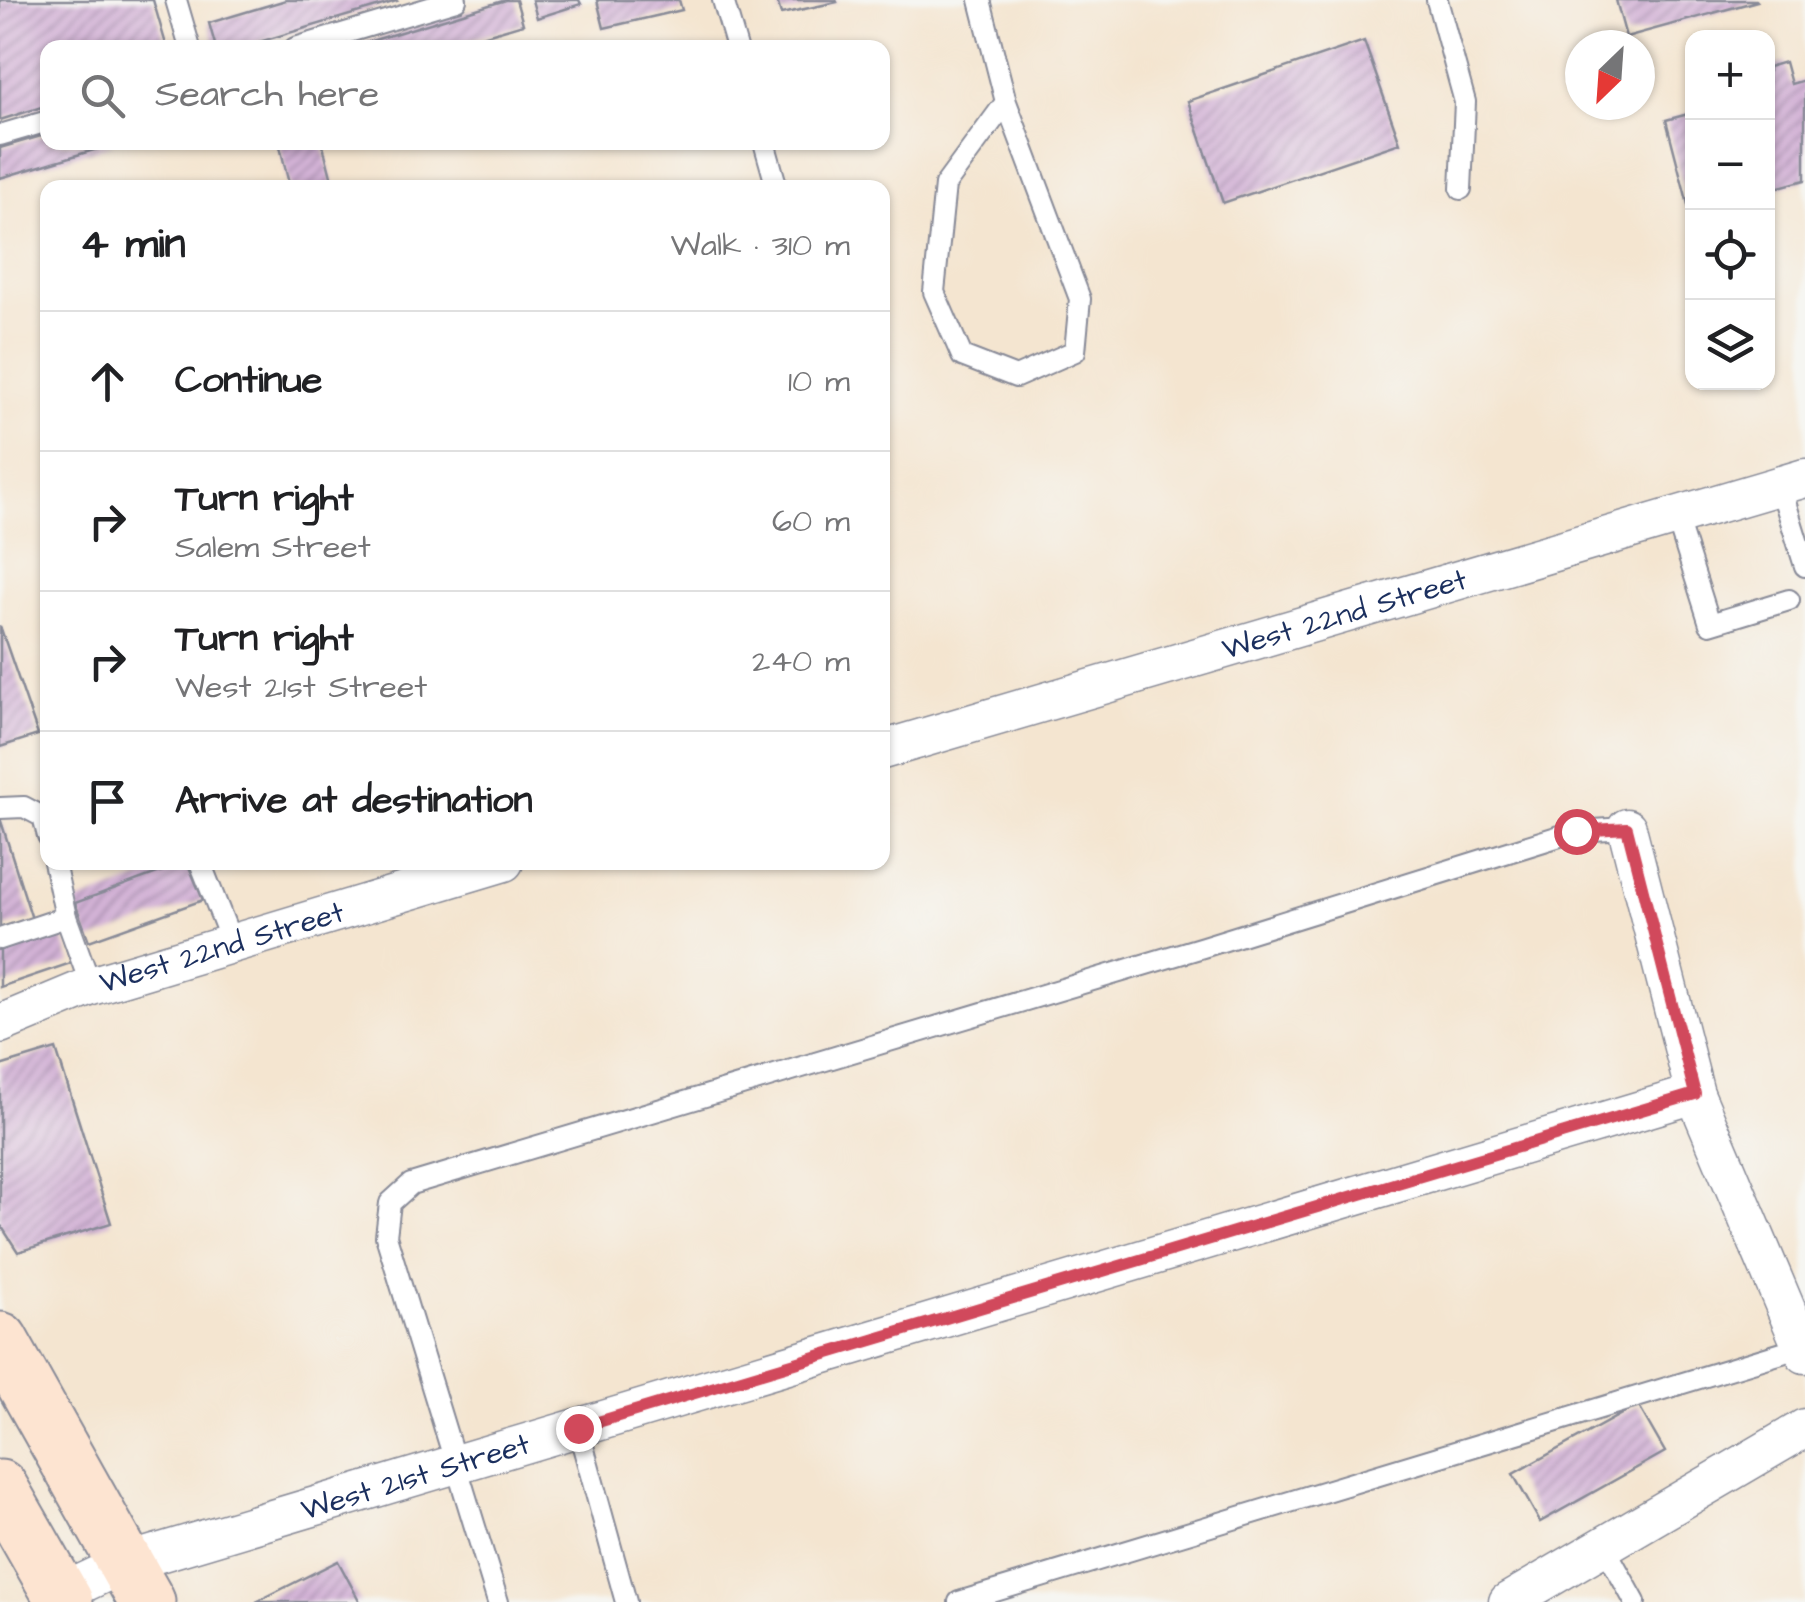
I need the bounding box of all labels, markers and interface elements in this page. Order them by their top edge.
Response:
north arrow [1565,30,1655,120]
map controls [1685,30,1775,390]
button: + [1685,30,1775,120]
search box [40,40,890,150]
icon: search [75,68,130,123]
text: Search here [155,69,379,121]
button: − [1685,120,1775,210]
button: locate [1685,210,1775,300]
text: 4 min [80,216,185,274]
text: Walk · 310 m [671,223,850,268]
button: layers [1685,300,1775,390]
icon: ahead [80,354,135,409]
text: Continue [175,355,322,407]
text: 10 m [788,359,850,404]
text: Turn right [175,473,354,525]
icon: right [80,494,135,549]
text: 60 m [772,499,850,544]
text: Salem Street [175,525,371,570]
street label: West 22nd Street [1217,559,1472,671]
text: Turn right [175,613,354,665]
icon: right [80,634,135,689]
text: 240 m [752,639,850,684]
text: West 21st Street [175,665,427,710]
icon: arrive [80,774,135,829]
text: Arrive at destination [175,775,532,827]
route start [1554,809,1600,855]
street label: West 22nd Street [95,891,349,1004]
route end [556,1406,602,1452]
street label: West 21st Street [296,1423,535,1531]

